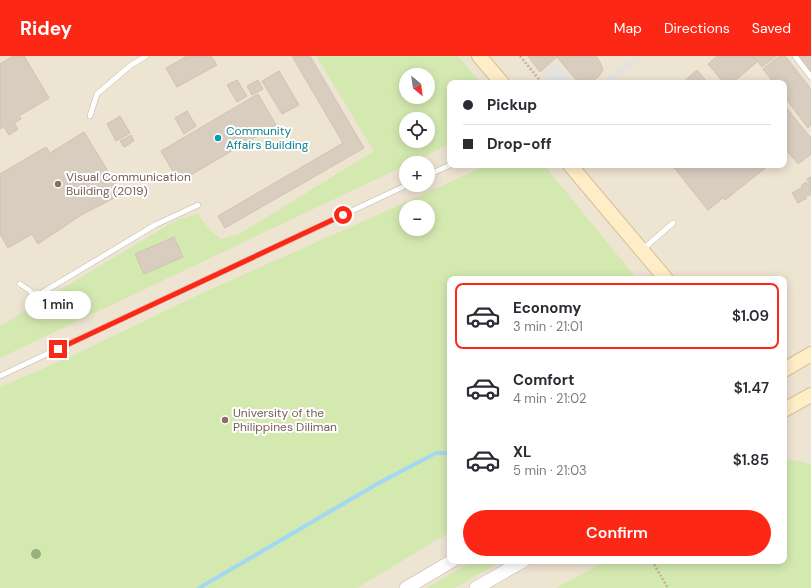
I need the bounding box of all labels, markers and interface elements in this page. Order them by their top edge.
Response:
text: Ridey [20,16,72,41]
text: Map [614,19,642,37]
text: Directions [664,19,730,37]
text: Saved [752,19,791,37]
north arrow [399,68,435,104]
map controls [399,68,435,236]
text: Pickup [487,95,537,115]
button: locate [399,112,435,148]
place label: Community Affairs Building [226,123,309,153]
marker: Community Affairs Building [213,133,223,143]
text: Drop-off [487,134,552,154]
button: + [399,156,435,192]
place label: Visual Communication Building (2019) [66,169,191,199]
marker: Visual Communication Building (2019) [53,179,63,189]
button: − [399,200,435,236]
route start [334,206,352,224]
callout: 1 min [25,291,91,319]
text: 1 min [42,296,74,313]
icon: car [465,298,501,334]
text: Economy [513,298,581,318]
text: $1.09 [732,306,769,326]
text: 3 min · 21:01 [513,318,583,335]
route end [49,340,67,358]
icon: car [465,370,501,406]
text: Comfort [513,370,574,390]
text: $1.47 [734,378,769,398]
text: 4 min · 21:02 [513,390,586,407]
place label: University of the Philippines Diliman [233,405,337,435]
marker: University of the Philippines Diliman [220,415,230,425]
icon: car [465,442,501,478]
text: XL [513,442,531,462]
text: $1.85 [733,450,769,470]
text: 5 min · 21:03 [513,462,587,479]
button: Confirm [463,510,771,556]

